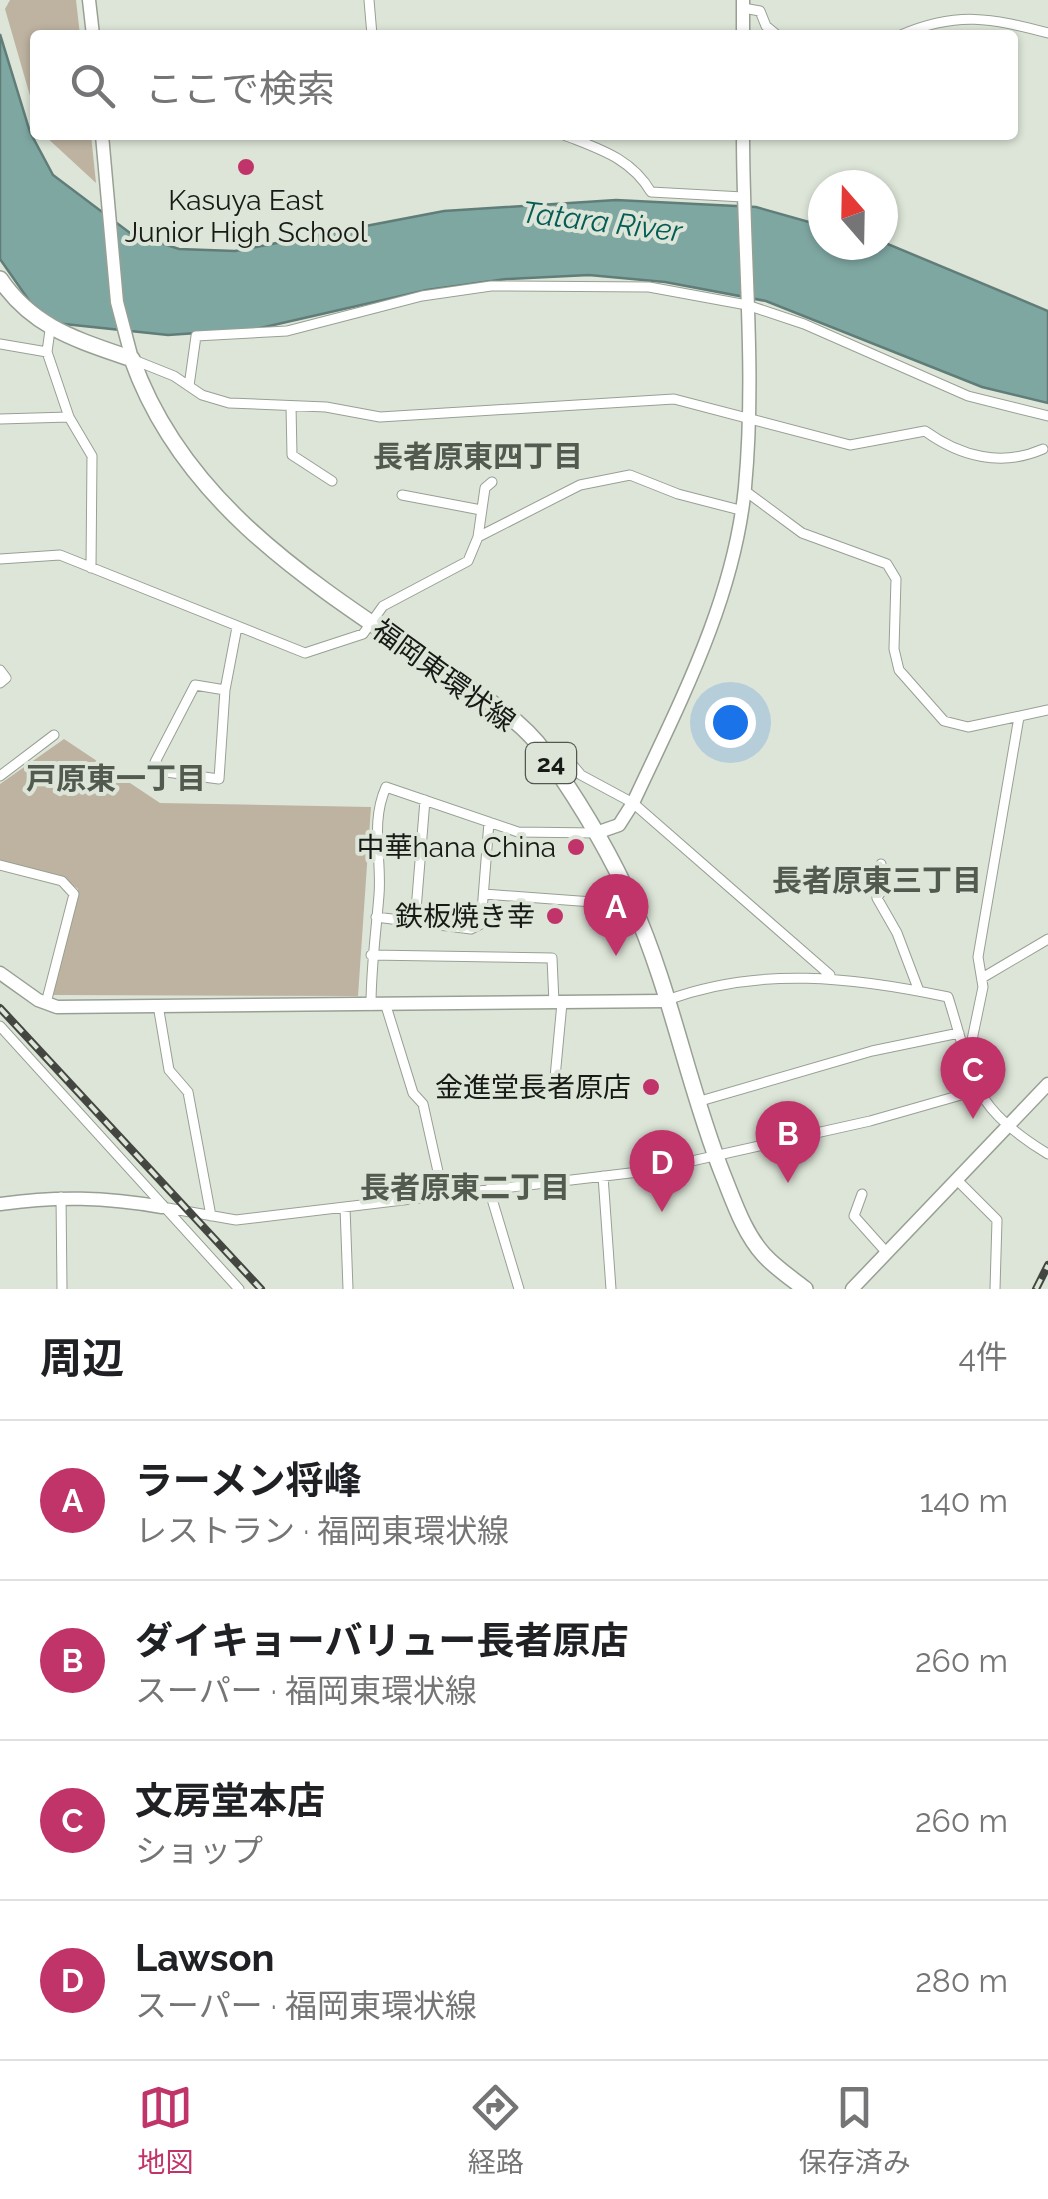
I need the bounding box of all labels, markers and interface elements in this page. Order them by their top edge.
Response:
search box [30,30,1018,140]
icon: search [65,58,120,113]
text: ここで検索 [145,66,335,111]
marker: Kasuya East Junior High School [235,156,257,178]
north arrow [808,170,898,260]
place label: Kasuya East Junior High School [125,184,368,249]
water label: Tatara River [520,194,686,249]
district label: 長者原東四丁目 [373,439,583,474]
street label: 福岡東環状線 [366,613,521,738]
your location [705,697,756,748]
road number: 24 [526,743,576,783]
district label: 戸原東一丁目 [26,761,206,796]
place label: 中華hana China [356,831,556,864]
marker: 中華hana China [565,836,587,858]
district label: 長者原東三丁目 [772,863,982,898]
pin: A [584,874,648,956]
place label: 鉄板焼き幸 [395,900,535,933]
marker: 鉄板焼き幸 [544,905,566,927]
pin: C [940,1036,1006,1119]
place label: 金進堂長者原店 [435,1071,631,1104]
marker: 金進堂長者原店 [640,1076,662,1098]
pin: B [756,1100,820,1183]
pin: D [630,1130,694,1212]
district label: 長者原東二丁目 [360,1170,570,1205]
text: 周辺 [40,1334,124,1383]
text: 4件 [959,1338,1008,1375]
text: ラーメン将峰 [135,1458,361,1503]
text: A [62,1482,83,1519]
text: 140 m [920,1482,1008,1519]
text: レストラン · 福岡東環状線 [135,1512,509,1549]
text: ダイキョーバリュー長者原店 [135,1618,629,1663]
text: B [62,1642,83,1679]
text: 260 m [915,1642,1008,1679]
text: スーパー · 福岡東環状線 [135,1672,477,1709]
text: 文房堂本店 [135,1778,325,1823]
text: C [62,1802,83,1839]
text: 260 m [915,1802,1008,1839]
text: ショップ [135,1832,263,1869]
text: Lawson [135,1935,274,1980]
text: D [61,1962,84,1999]
text: 280 m [915,1962,1008,1999]
text: スーパー · 福岡東環状線 [135,1987,477,2024]
tab: 地図 [137,2080,193,2180]
tab: 経路 [468,2080,524,2180]
tab: 保存済み [799,2080,911,2180]

